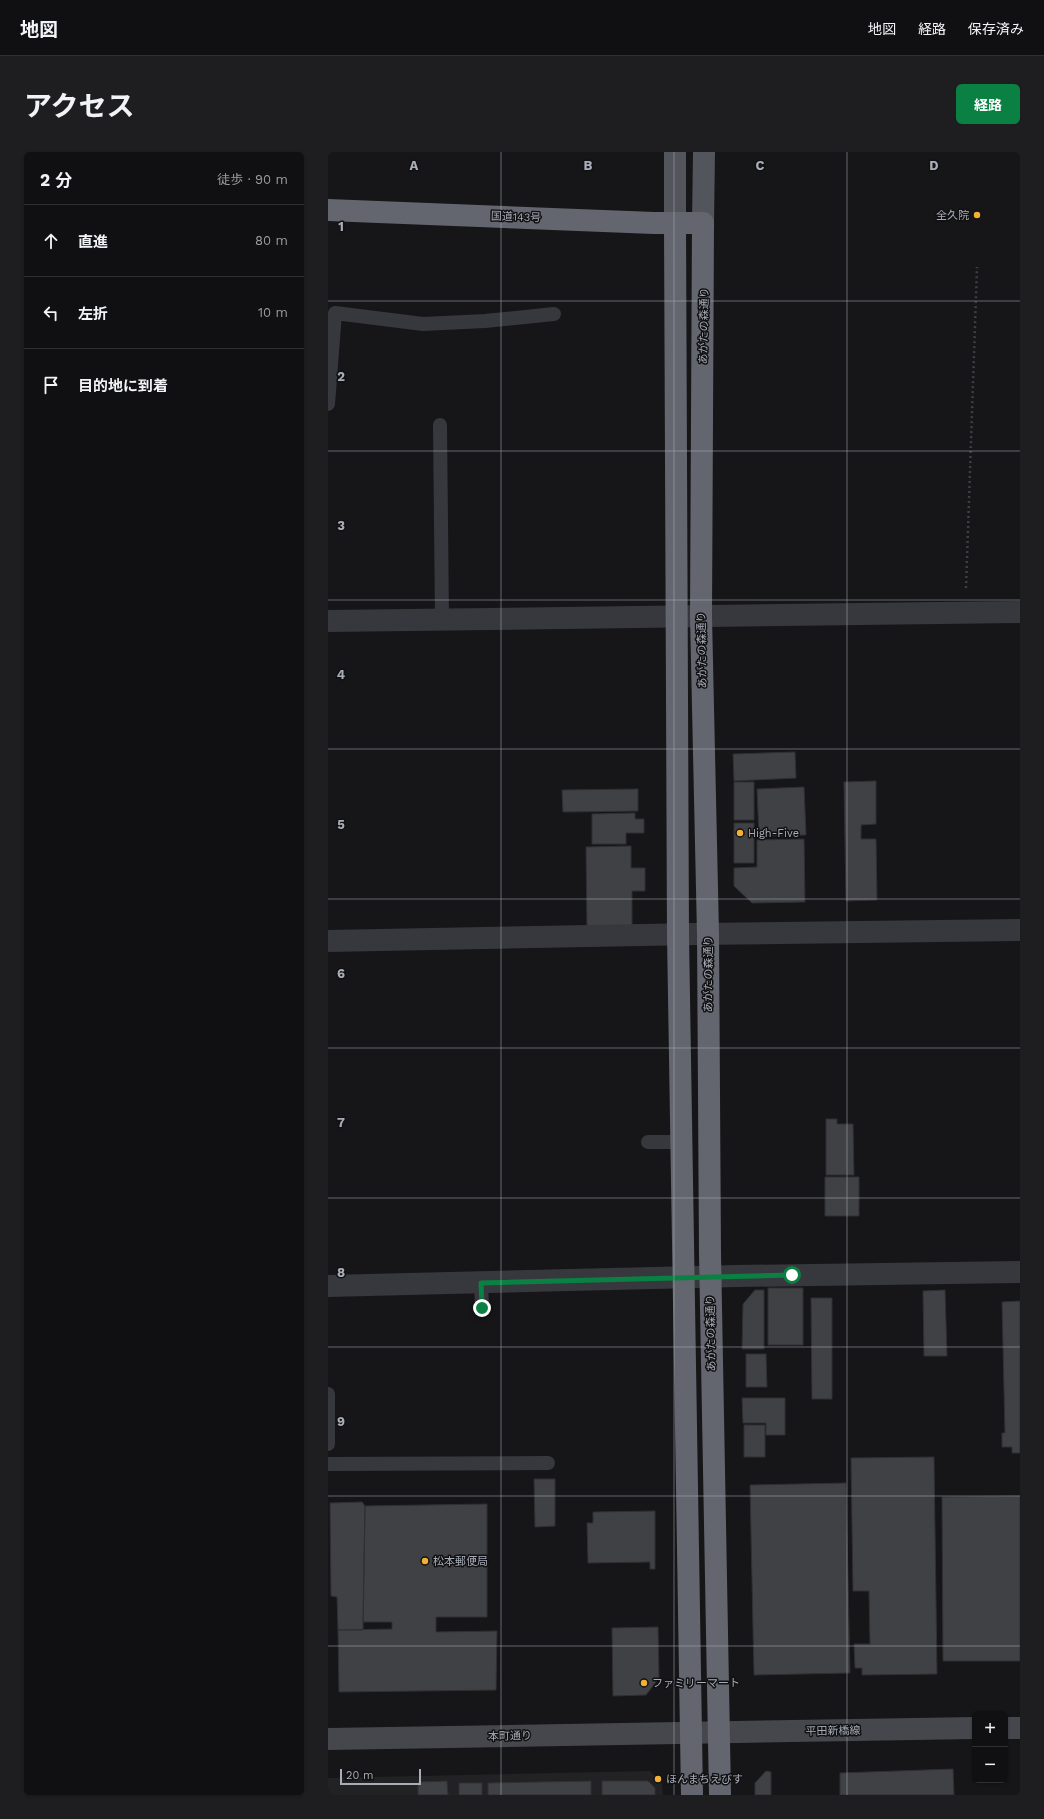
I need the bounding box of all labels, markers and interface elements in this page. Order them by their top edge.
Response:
text: 地図 [20,18,58,41]
text: 地図 [868,21,896,37]
text: 経路 [918,21,946,37]
text: 保存済み [968,21,1024,37]
button: 経路 [956,84,1020,124]
text: アクセス [24,90,135,123]
text: A [410,158,419,173]
text: B [584,158,593,173]
text: C [756,158,765,173]
text: D [929,158,939,173]
text: 2 分 [40,170,72,190]
text: 徒歩 · 90 m [217,172,288,187]
place label: 全久院 [936,209,969,222]
street label: 国道143号 [491,210,541,224]
marker: 全久院 [972,210,982,220]
text: 1 [338,219,344,234]
icon: ahead [40,230,62,252]
text: 直進 [78,233,108,251]
text: 80 m [255,233,288,248]
street label: あがたの森通り [697,287,711,365]
icon: left [40,302,62,324]
text: 左折 [78,305,108,323]
text: 10 m [258,305,288,320]
text: 2 [337,369,345,384]
icon: arrive [40,374,62,396]
text: 目的地に到着 [78,377,168,395]
text: 3 [337,518,345,533]
street label: あがたの森通り [695,611,709,689]
text: 4 [337,667,346,682]
text: 5 [337,817,345,832]
place label: High-Five [748,827,799,840]
marker: High-Five [735,828,745,838]
street label: あがたの森通り [702,936,715,1013]
text: 6 [337,966,345,981]
text: 7 [337,1115,345,1130]
text: 8 [337,1265,345,1280]
route start [783,1266,801,1284]
street label: あがたの森通り [704,1294,718,1372]
route end [473,1299,491,1317]
text: 9 [337,1414,345,1429]
place label: 松本郵便局 [433,1555,488,1568]
marker: 松本郵便局 [420,1556,430,1566]
place label: ファミリーマート [652,1677,740,1690]
marker: ファミリーマート [639,1678,649,1688]
map controls [972,1711,1008,1783]
button: + [972,1711,1008,1747]
street label: 平田新橋線 [805,1724,861,1738]
street label: 本町通り [488,1729,532,1743]
button: − [972,1747,1008,1783]
scale bar [340,1767,421,1786]
text: 20 m [346,1769,374,1782]
place label: ほんまちえびす [666,1773,743,1786]
marker: ほんまちえびす [653,1774,663,1784]

